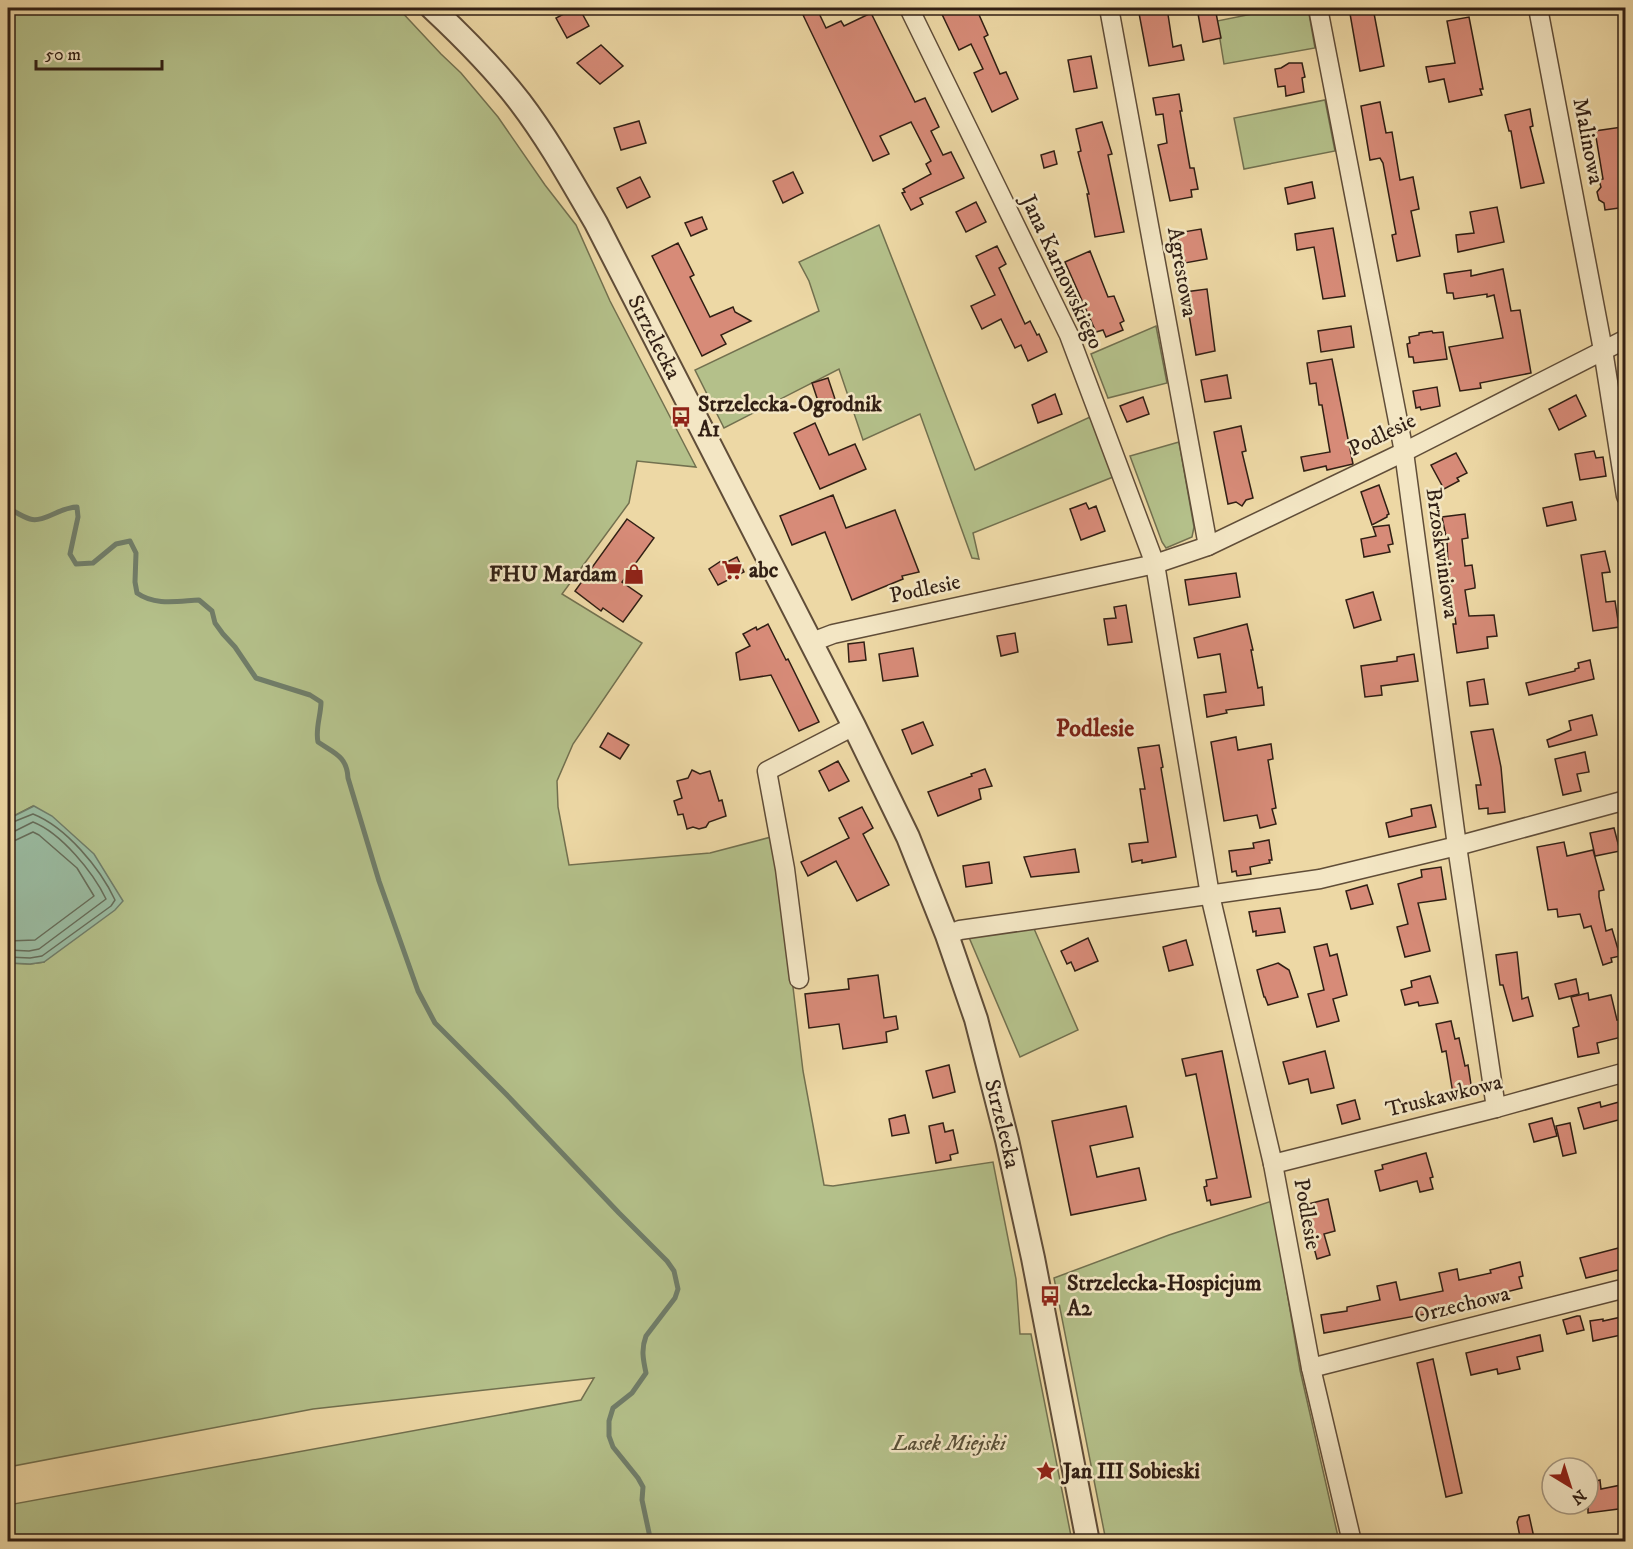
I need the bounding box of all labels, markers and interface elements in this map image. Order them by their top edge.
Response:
scale bar [36,33,162,71]
text: 50 m [45,44,81,66]
street label: Malinowa [1566,96,1610,187]
street label: Jana Karnowskiego [1014,189,1109,353]
street label: Agrestowa [1161,225,1203,320]
street label: Strzelecka [622,290,688,384]
place label: Strzelecka-Ogrodnik A1 [697,391,883,443]
bus stop icon: Strzelecka-Ogrodnik A1 [669,405,693,429]
street label: Podlesie [1344,407,1420,463]
street label: Brzoskwiniowa [1419,486,1465,621]
place label: abc [749,557,779,584]
supermarket icon: abc [720,558,744,582]
place label: FHU Mardam [489,561,617,588]
shop icon: FHU Mardam [622,562,646,586]
street label: Podlesie [887,568,963,610]
district label: Podlesie [1056,714,1134,744]
street label: Truskawkowa [1383,1068,1506,1124]
street label: Strzelecka [978,1076,1026,1171]
street label: Podlesie [1287,1176,1327,1252]
place label: Strzelecka-Hospicjum A2 [1066,1270,1262,1322]
street label: Orzechowa [1411,1280,1513,1330]
bus stop icon: Strzelecka-Hospicjum A2 [1038,1284,1062,1308]
park label: Lasek Miejski [890,1430,1007,1457]
north arrow [1540,1456,1600,1516]
place label: Jan III Sobieski [1060,1458,1200,1485]
place icon: Jan III Sobieski [1034,1459,1058,1483]
text: N [1567,1485,1590,1509]

